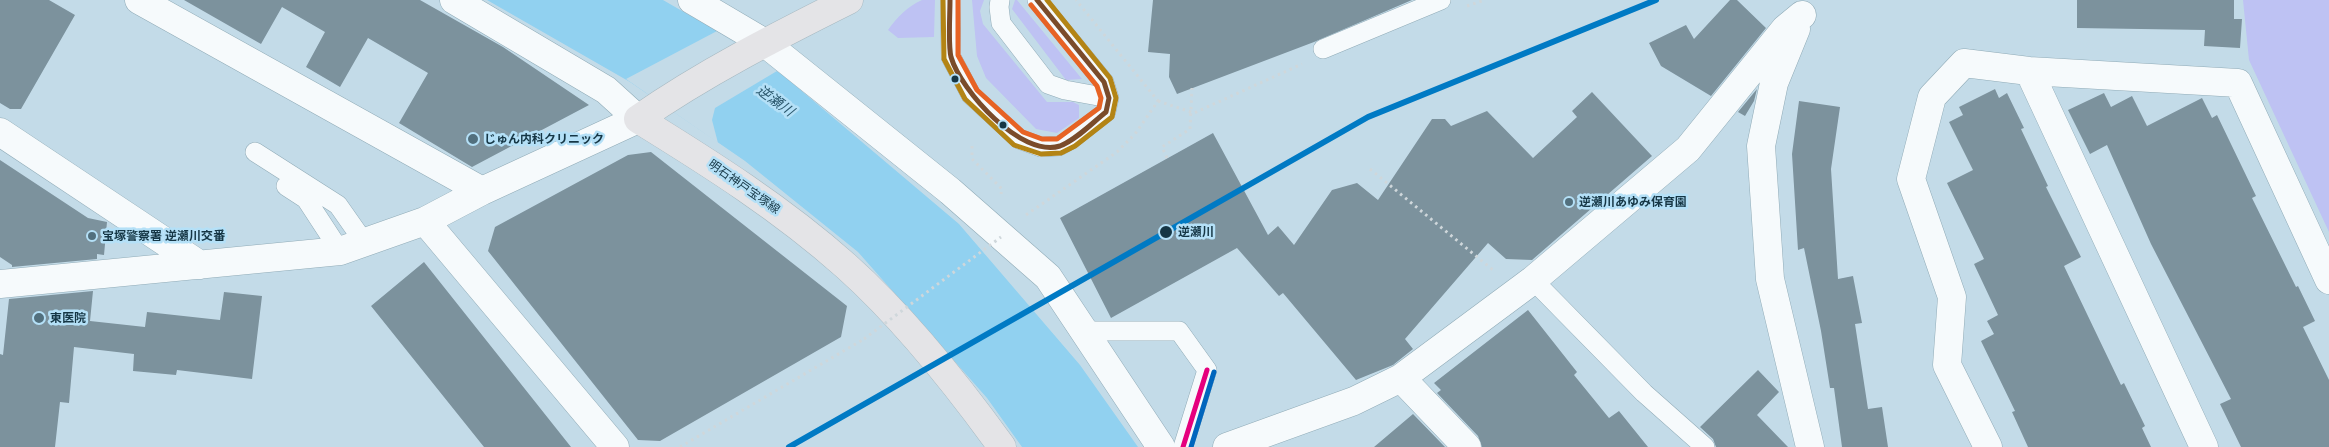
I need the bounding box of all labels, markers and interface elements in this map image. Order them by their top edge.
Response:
unlabelled marker [950,74,960,84]
water label: 逆瀬川 [753,82,797,120]
unlabelled marker [998,120,1008,130]
marker: じゅん内科クリニック [466,132,480,146]
place label: じゅん内科クリニック [484,132,604,146]
street label: 明石神戸宝塚線 [705,157,783,217]
place label: 逆瀬川あゆみ保育園 [1579,195,1687,209]
marker: 逆瀬川あゆみ保育園 [1563,196,1575,208]
marker: 逆瀬川 [1158,224,1174,240]
place label: 逆瀬川 [1178,225,1214,239]
place label: 宝塚警察署 逆瀬川交番 [102,229,225,243]
marker: 宝塚警察署 逆瀬川交番 [86,230,98,242]
marker: 東医院 [32,311,46,325]
place label: 東医院 [50,311,86,325]

